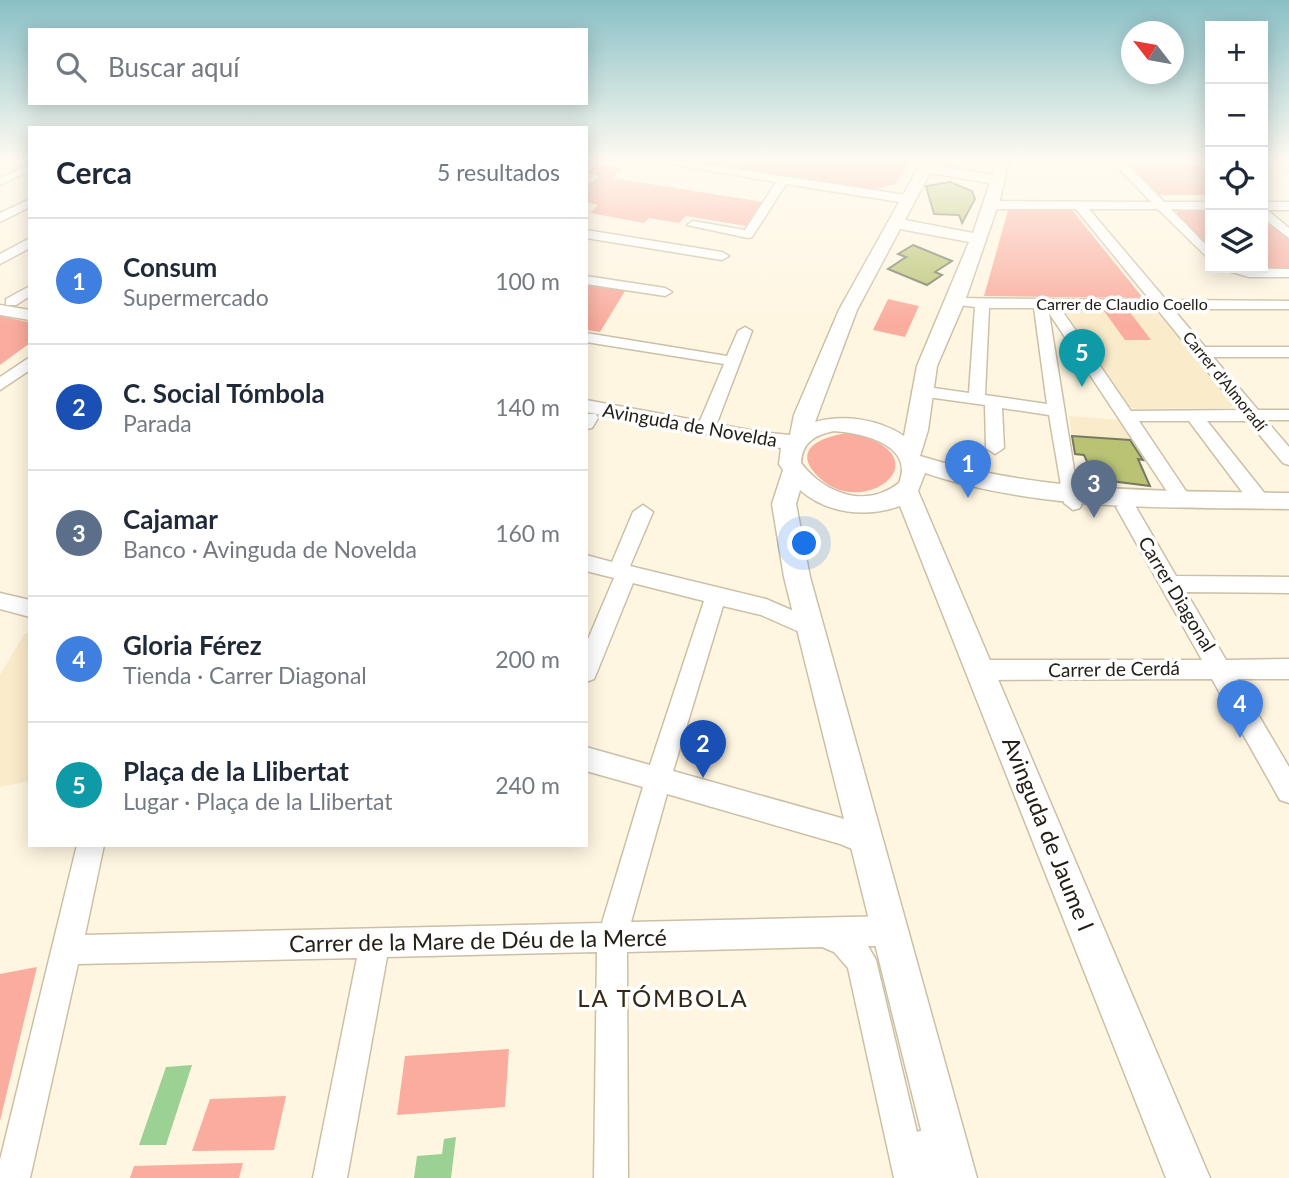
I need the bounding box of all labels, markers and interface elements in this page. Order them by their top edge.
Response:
north arrow [1121,21,1184,84]
map controls [1205,21,1268,273]
button: + [1205,21,1268,84]
search box [28,28,588,105]
icon: search [52,48,90,86]
text: Buscar aquí [108,51,239,83]
button: − [1205,84,1268,147]
button: locate [1205,147,1268,210]
text: Cerca [56,154,132,190]
text: 5 resultados [437,158,560,186]
button: layers [1205,210,1268,273]
text: Consum [123,251,217,283]
text: 1 [72,267,86,295]
text: 100 m [495,267,560,295]
text: Supermercado [123,283,269,311]
street label: Carrer de Claudio Coello [1036,294,1208,313]
street label: Carrer d'Almoradí [1179,327,1272,435]
pin: 5 [1059,329,1105,387]
text: C. Social Tómbola [123,377,325,409]
text: 2 [72,393,86,421]
text: 140 m [495,393,560,421]
street label: Avinguda de Novelda [601,398,779,451]
text: Parada [123,409,192,437]
pin: 1 [945,440,991,498]
pin: 3 [1071,460,1117,518]
text: Cajamar [123,503,218,535]
text: 3 [72,519,86,547]
text: 160 m [495,519,560,547]
your location [787,526,821,560]
street label: Carrer Diagonal [1134,532,1221,656]
text: Banco · Avinguda de Novelda [123,535,417,563]
text: Gloria Férez [123,629,262,661]
text: 4 [72,645,86,673]
text: 200 m [495,645,560,673]
street label: Carrer de Cerdá [1048,656,1180,681]
text: Tienda · Carrer Diagonal [123,661,367,689]
pin: 4 [1217,680,1263,738]
pin: 2 [680,720,726,778]
street label: Avinguda de Jaume I [997,732,1101,935]
text: Plaça de la Llibertat [123,755,349,787]
text: 5 [72,771,86,799]
text: 240 m [495,771,560,799]
text: Lugar · Plaça de la Llibertat [123,787,393,815]
street label: Carrer de la Mare de Déu de la Mercé [289,923,667,957]
district label: LA TÓMBOLA [577,983,749,1012]

